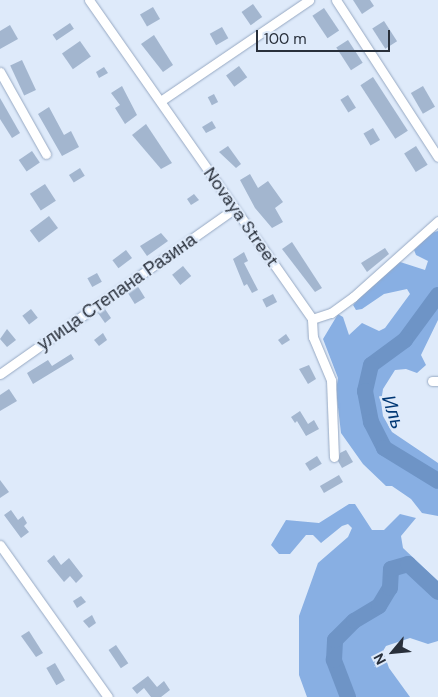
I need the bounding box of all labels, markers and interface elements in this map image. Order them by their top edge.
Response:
scale bar [258,20,392,52]
text: 100 m [264,29,307,49]
street label: Novaya Street [199,163,283,271]
street label: улица Степана Разина [33,229,201,355]
water label: Иль [377,392,409,432]
north arrow [368,627,418,677]
text: N [369,650,390,668]

